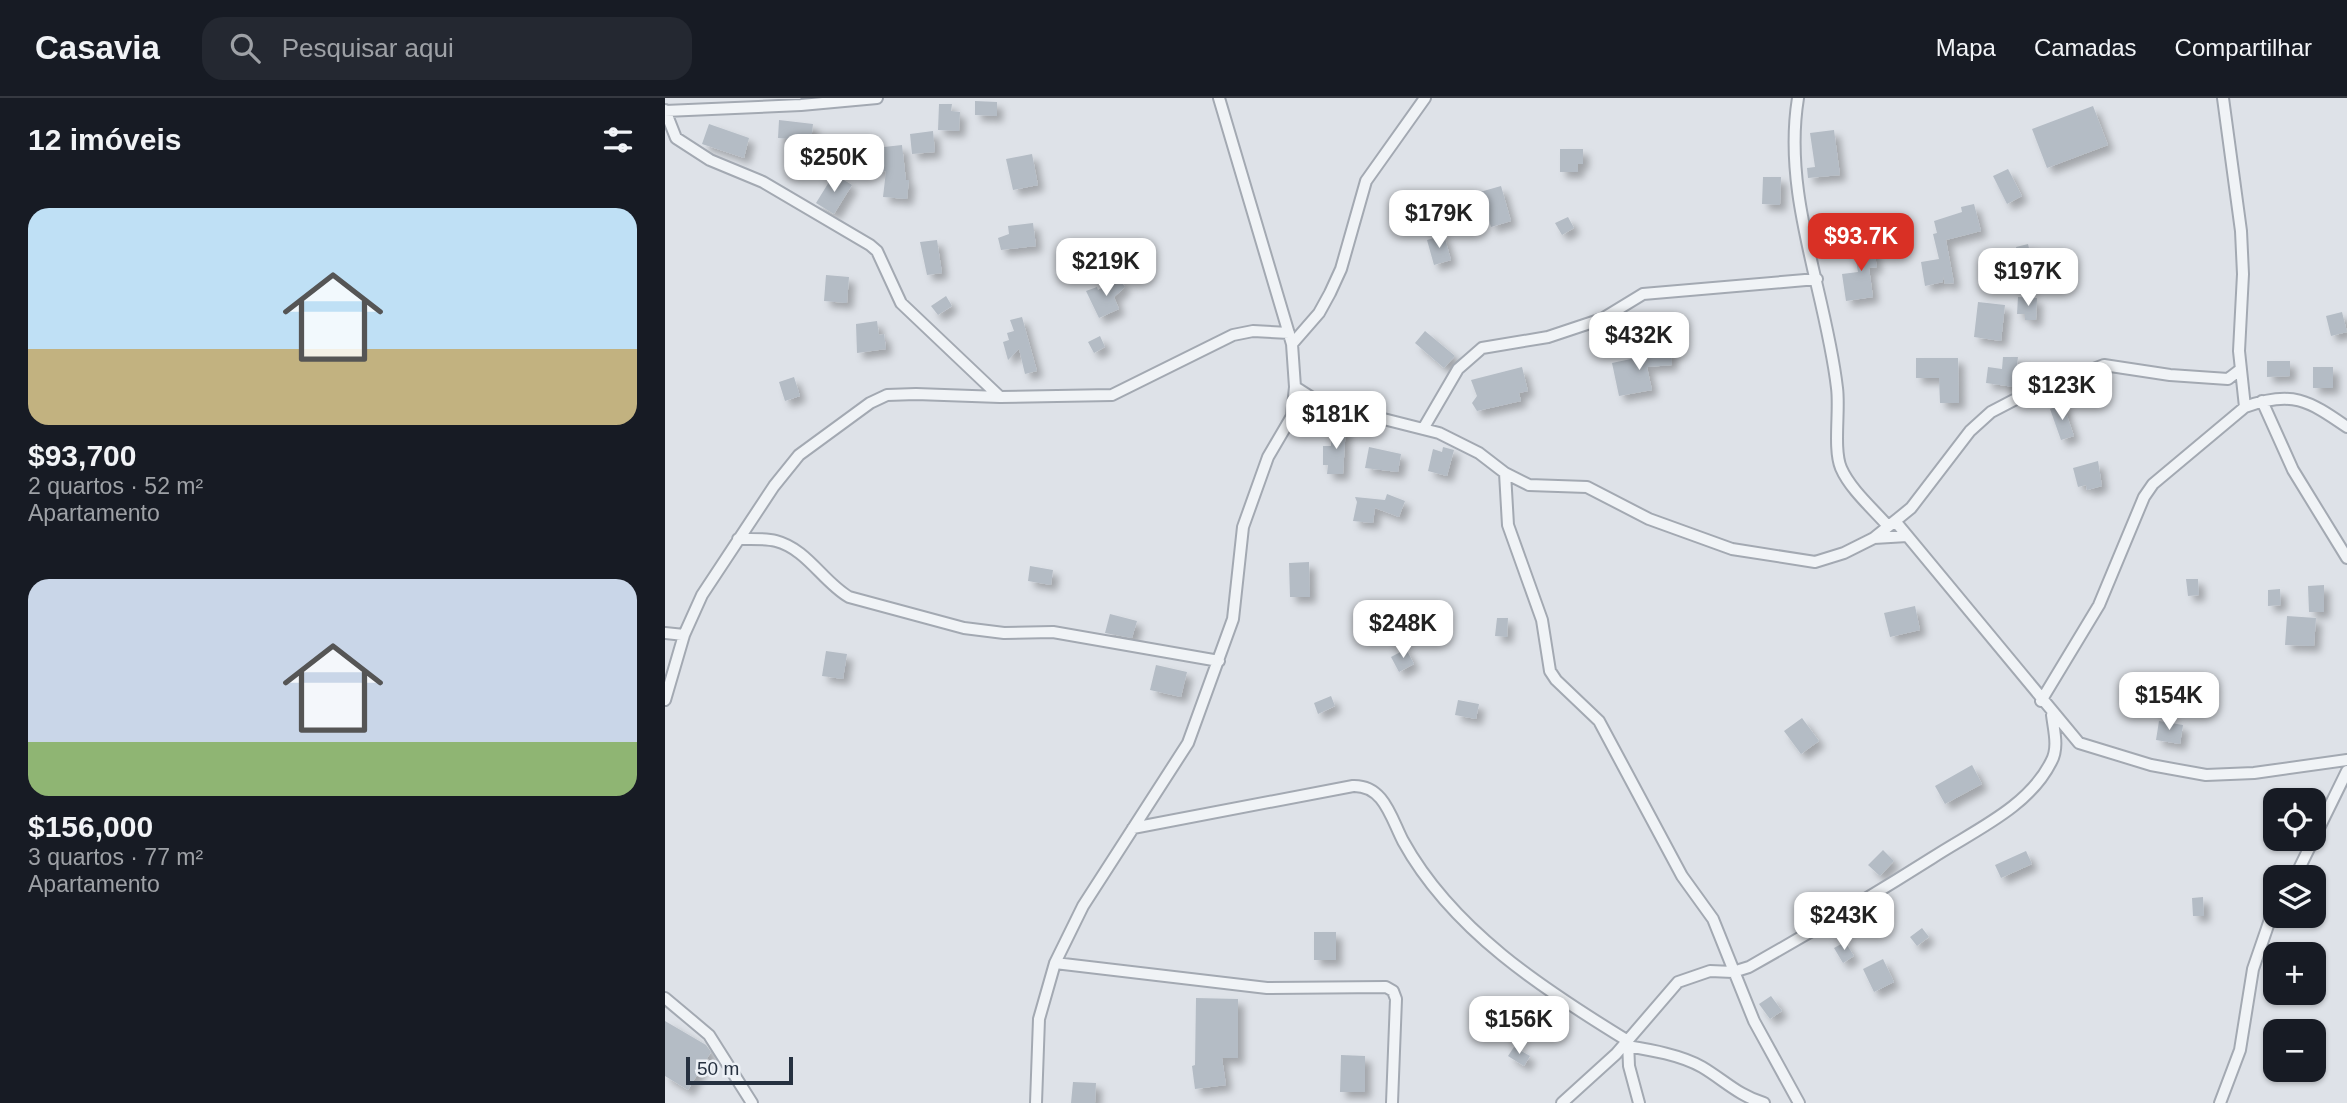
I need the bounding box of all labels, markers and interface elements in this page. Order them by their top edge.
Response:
search box [202,17,692,80]
text: Casavia [35,29,160,66]
icon: search [226,29,264,67]
text: Pesquisar aqui [282,33,454,63]
text: Mapa [1936,34,1996,61]
text: Camadas [2034,34,2137,61]
text: Compartilhar [2175,34,2312,61]
icon: filters [599,121,637,159]
text: 12 imóveis [28,123,181,156]
pin: $250K [785,134,883,194]
text: $250K [800,144,868,170]
pin: $179K [1390,190,1488,250]
text: $179K [1405,200,1473,226]
pin: $93.7K [1804,214,1918,273]
text: $93.7K [1824,223,1898,249]
pin: $219K [1057,238,1155,298]
text: $219K [1072,248,1140,274]
pin: $197K [1979,248,2077,308]
icon: home [270,254,396,380]
text: $197K [1994,258,2062,284]
pin: $432K [1590,313,1688,372]
text: $432K [1605,322,1673,348]
pin: $123K [2013,362,2111,422]
text: $123K [2028,372,2096,398]
pin: $181K [1287,392,1385,451]
text: $181K [1302,401,1370,427]
text: $93,700 [28,439,136,472]
text: 2 quartos · 52 m² [28,473,203,499]
text: Apartamento [28,500,160,526]
pin: $248K [1354,601,1452,660]
text: $248K [1369,610,1437,636]
icon: home [270,625,396,751]
pin: $154K [2120,672,2218,732]
text: $154K [2135,682,2203,708]
map controls [2263,788,2326,1082]
button: locate [2263,788,2326,851]
text: $156,000 [28,810,153,843]
text: 3 quartos · 77 m² [28,844,203,870]
button: layers [2263,865,2326,928]
text: Apartamento [28,871,160,897]
pin: $243K [1795,892,1893,952]
text: $243K [1810,902,1878,928]
button: + [2263,942,2326,1005]
pin: $156K [1470,996,1568,1056]
text: $156K [1485,1006,1553,1032]
button: − [2263,1019,2326,1082]
scale bar [686,1054,793,1086]
text: 50 m [697,1058,739,1079]

